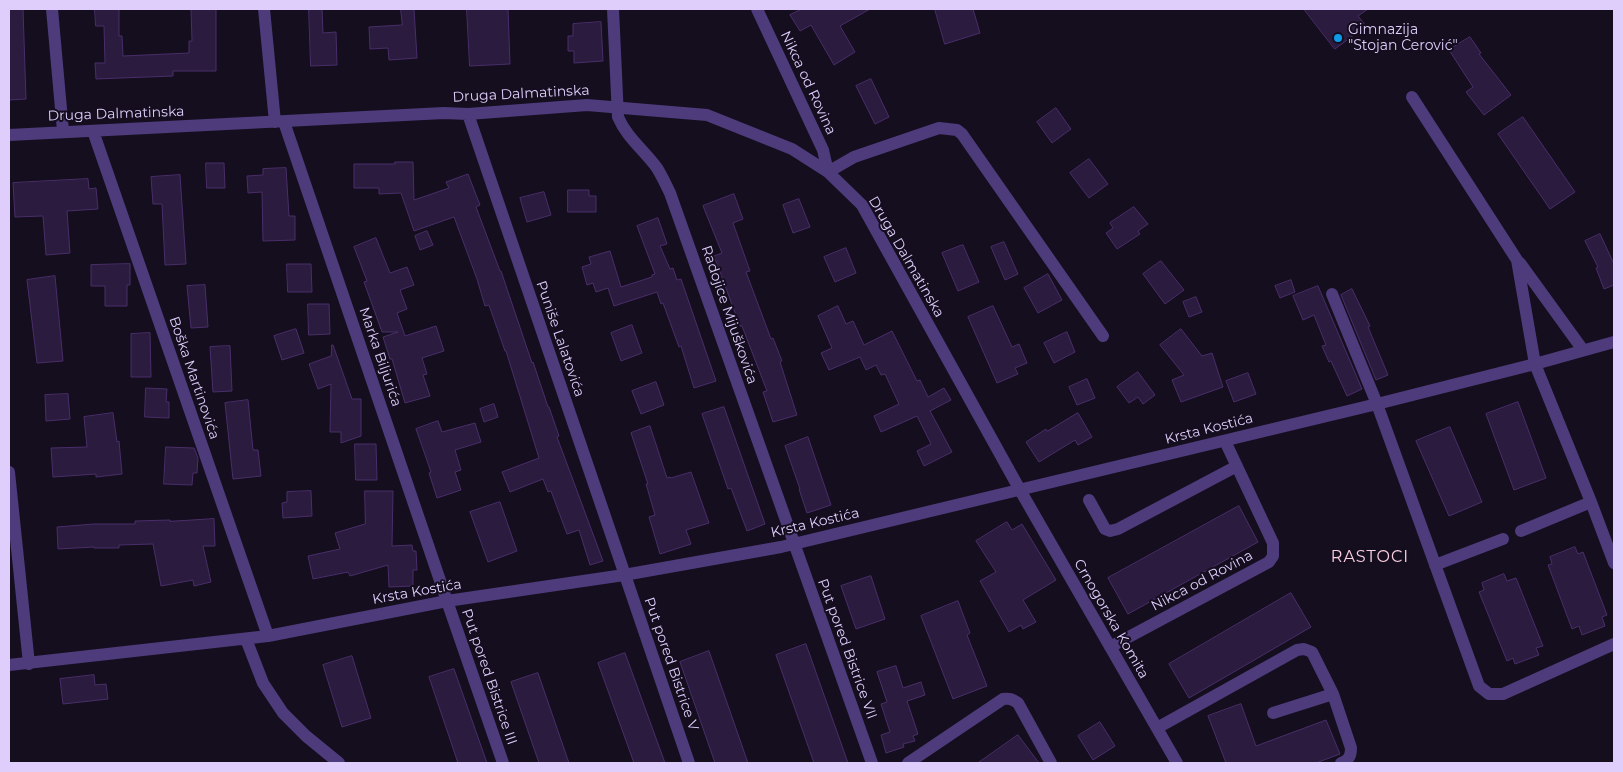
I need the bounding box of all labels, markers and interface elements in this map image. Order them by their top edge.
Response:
place label: Gimnazija "Stojan Cerović" [1348,22,1458,54]
street label: Nikca od Rovina [777,28,839,138]
marker: Gimnazija "Stojan Cerović" [1332,32,1344,44]
street label: Druga Dalmatinska [452,82,590,106]
street label: Druga Dalmatinska [47,103,185,125]
street label: Druga Dalmatinska [864,193,948,321]
street label: Radojice Mijuškovića [697,244,761,386]
street label: Puniše Lalatovića [532,279,588,399]
street label: Marka Biljurića [355,305,405,409]
street label: Boška Martinovića [165,314,223,442]
street label: Krsta Kostića [1163,410,1255,448]
street label: Krsta Kostića [769,505,861,541]
street label: Nikca od Rovina [1148,547,1256,615]
district label: RASTOCI [1330,547,1410,567]
street label: Crnogorska Komita [1070,556,1152,682]
street label: Krsta Kostića [371,576,463,608]
street label: Put pored Bistrice VII [814,577,880,721]
street label: Put pored Bistrice V [640,595,702,733]
street label: Put pored Bistrice III [458,607,520,747]

